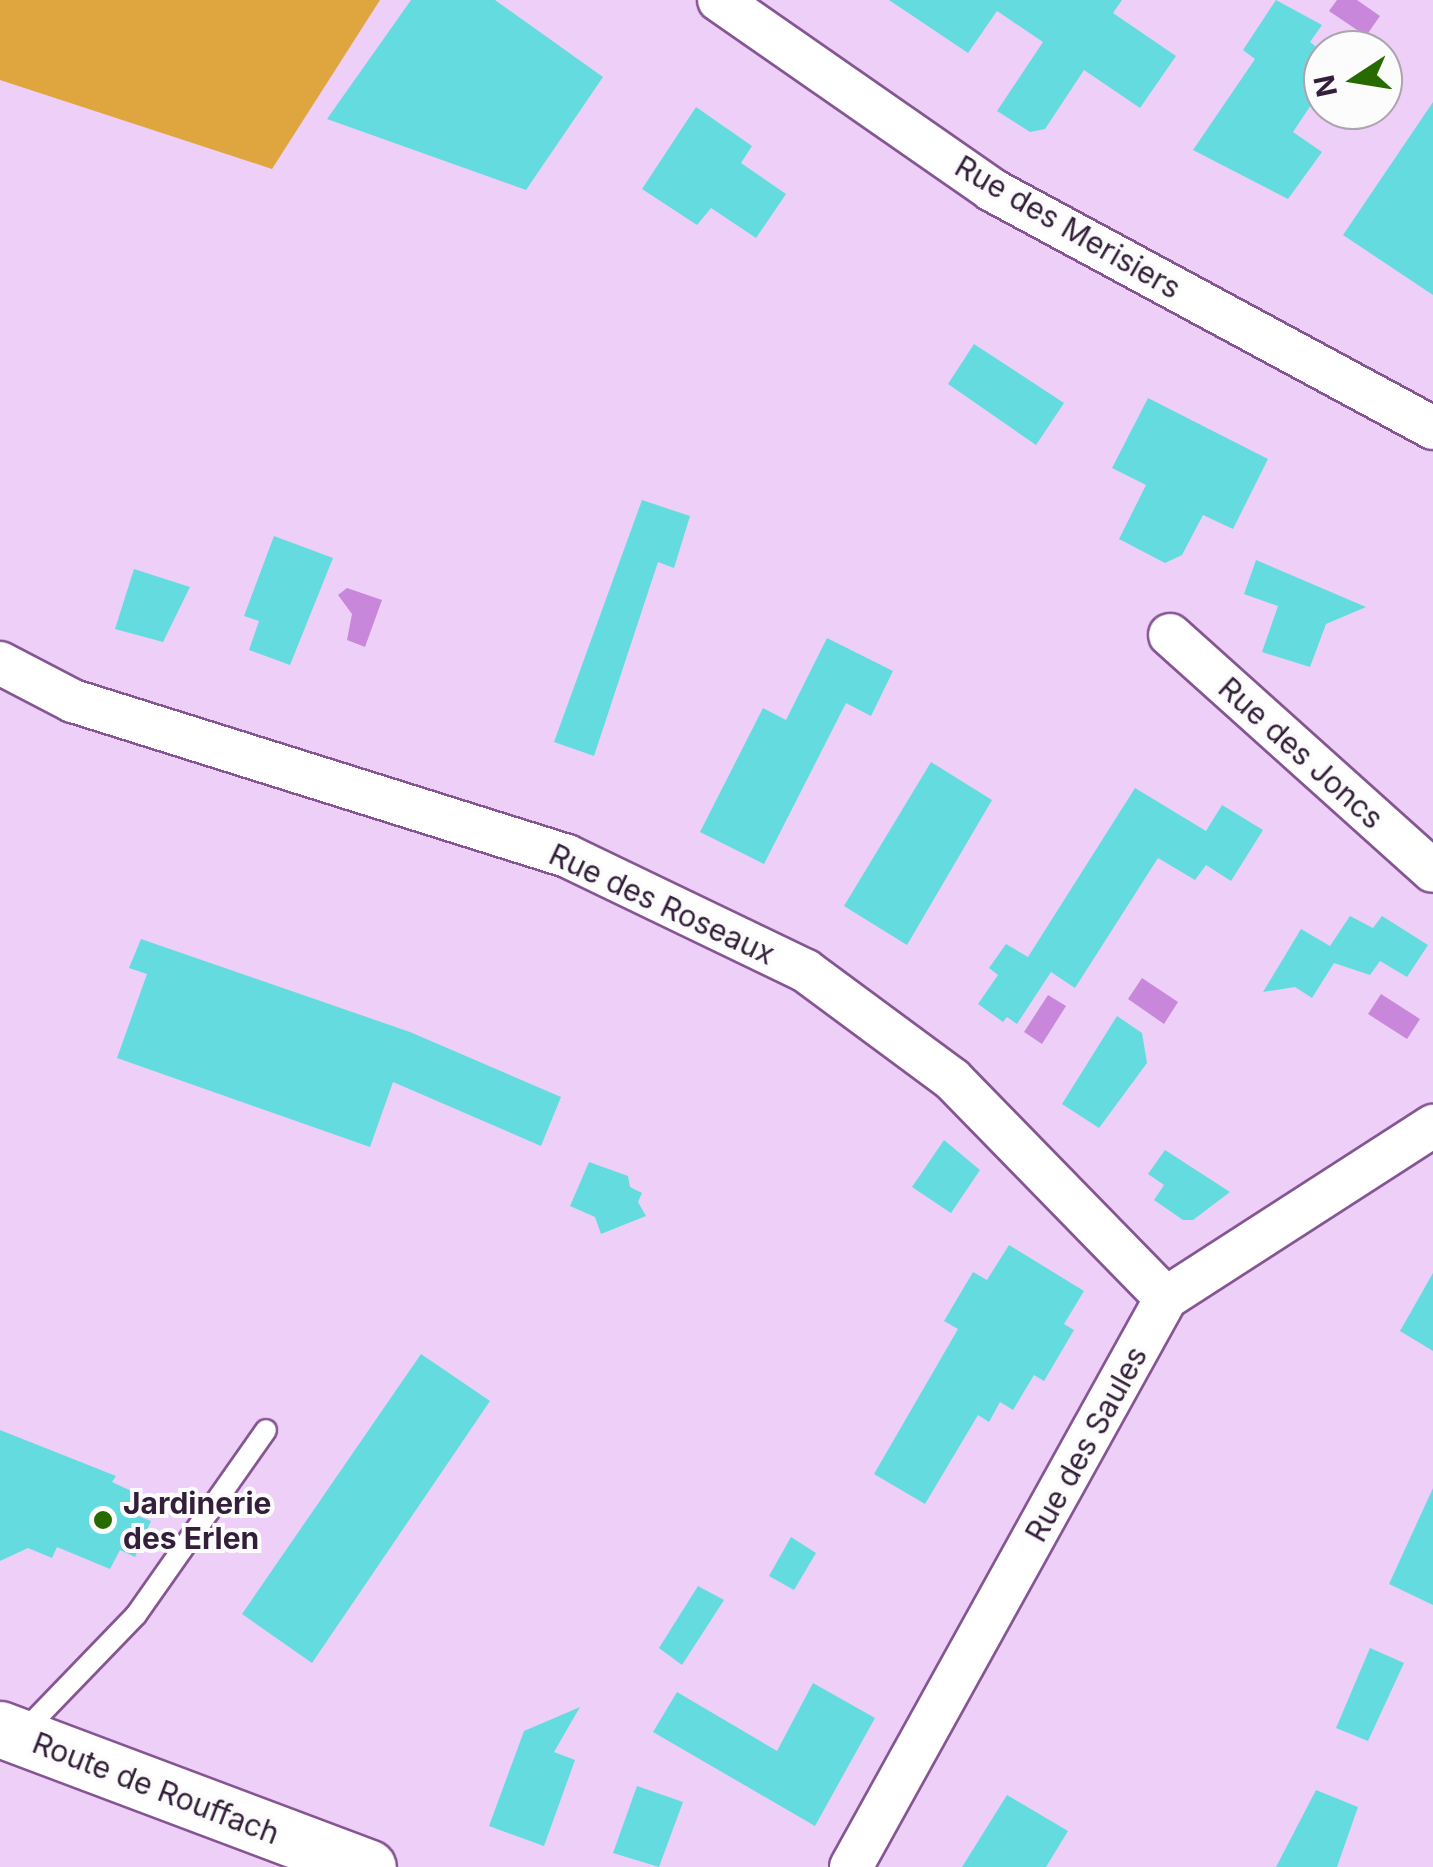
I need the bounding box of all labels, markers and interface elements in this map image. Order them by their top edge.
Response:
north arrow [1303,30,1403,130]
text: N [1307,72,1344,100]
street label: Rue des Merisiers [949,148,1187,306]
street label: Rue des Joncs [1211,670,1391,836]
street label: Rue des Roseaux [544,836,780,972]
street label: Rue des Saules [1018,1340,1154,1548]
place label: Jardinerie des Erlen [123,1485,271,1556]
marker: Jardinerie des Erlen [92,1509,114,1531]
street label: Route de Rouffach [28,1724,284,1852]

